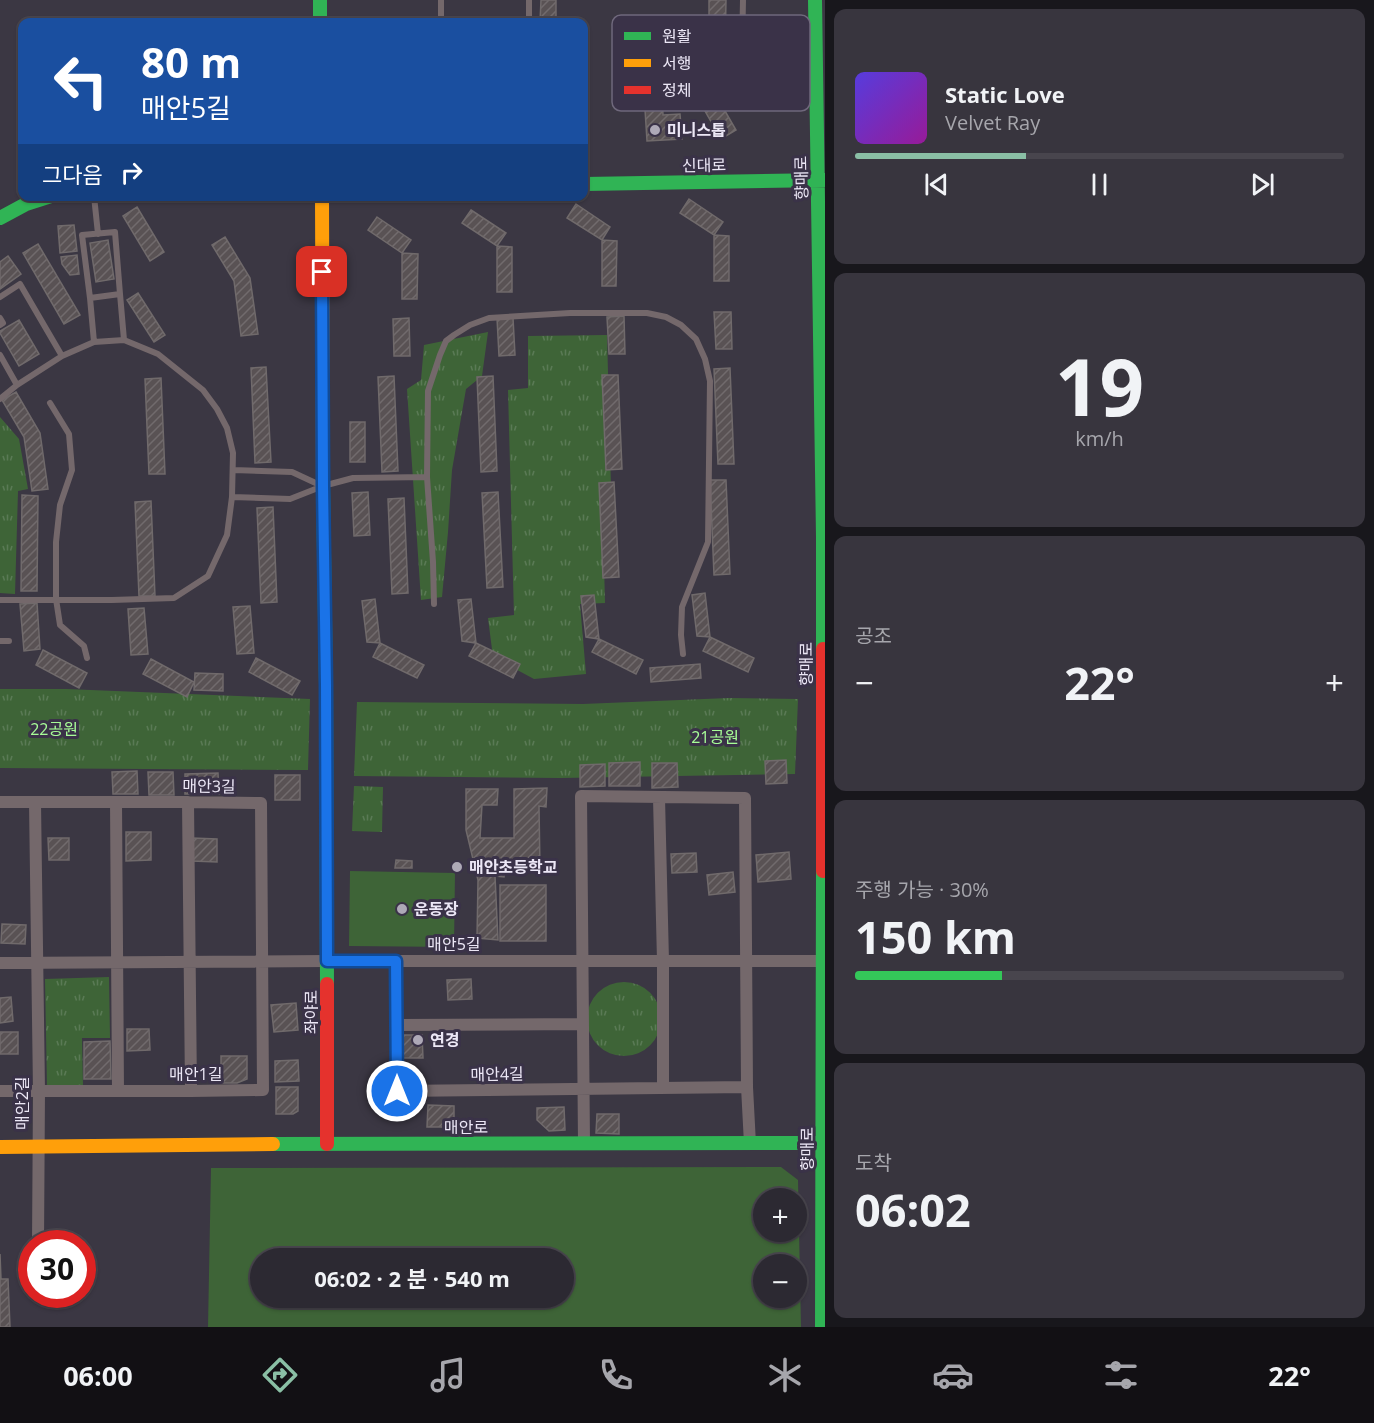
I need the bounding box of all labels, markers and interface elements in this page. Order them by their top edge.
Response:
legend [612,15,810,111]
text: 원활 [662,25,692,47]
text: 80 m [141,33,241,90]
icon: left [42,42,120,120]
text: 서행 [662,52,691,74]
text: 정체 [662,79,691,101]
text: Static Love [945,79,1065,109]
text: 매안5길 [141,89,231,126]
text: Velvet Ray [945,109,1040,136]
place label: 미니스톱 [667,119,726,141]
marker: 미니스톱 [648,123,662,137]
street label: 신대로 [682,154,727,176]
street label: 향매로 [790,155,812,200]
icon: right [115,156,148,189]
text: 그다음 [42,159,103,189]
icon: previous [920,168,953,201]
icon: pause [1083,168,1116,201]
icon: next [1246,168,1279,201]
pin [296,246,347,297]
icon: arrive [305,255,338,288]
text: 19 [1055,333,1144,439]
text: km/h [1075,425,1124,452]
text: 공조 [855,622,892,649]
street label: 향매로 [795,642,817,686]
text: 22° [1064,652,1135,713]
text: − [855,660,874,705]
text: + [1325,660,1344,705]
park label: 22공원 [30,718,78,740]
park label: 21공원 [691,726,739,748]
street label: 매안3길 [182,775,236,797]
place label: 매안초등학교 [469,856,558,878]
marker: 매안초등학교 [450,860,464,874]
text: 주행 가능 · 30% [855,876,989,903]
place label: 운동장 [414,898,458,920]
marker: 운동장 [395,902,409,916]
text: 150 km [855,906,1016,967]
street label: 매안5길 [427,933,481,955]
street label: 좌야로 [300,990,322,1034]
place label: 연경 [430,1029,459,1051]
marker: 연경 [411,1033,425,1047]
position arrow [365,1059,429,1123]
street label: 매안1길 [169,1063,223,1085]
street label: 매안4길 [470,1063,524,1085]
street label: 매안2길 [11,1076,33,1130]
street label: 매안로 [444,1116,488,1138]
street label: 향매로 [796,1127,818,1171]
text: 도착 [855,1149,892,1176]
text: 06:02 [855,1179,971,1240]
map controls [753,1188,807,1308]
button: + [753,1188,807,1242]
speed limit sign: 30 [18,1230,96,1308]
button: − [753,1254,807,1308]
text: 06:02 · 2 분 · 540 m [314,1263,510,1293]
icon: directions [259,1354,301,1396]
icon: music [427,1354,469,1396]
icon: phone [595,1354,637,1396]
icon: climate [764,1354,806,1396]
icon: car [932,1354,974,1396]
icon: filters [1100,1354,1142,1396]
text: 06:00 [63,1357,133,1394]
text: 22° [1268,1357,1311,1394]

